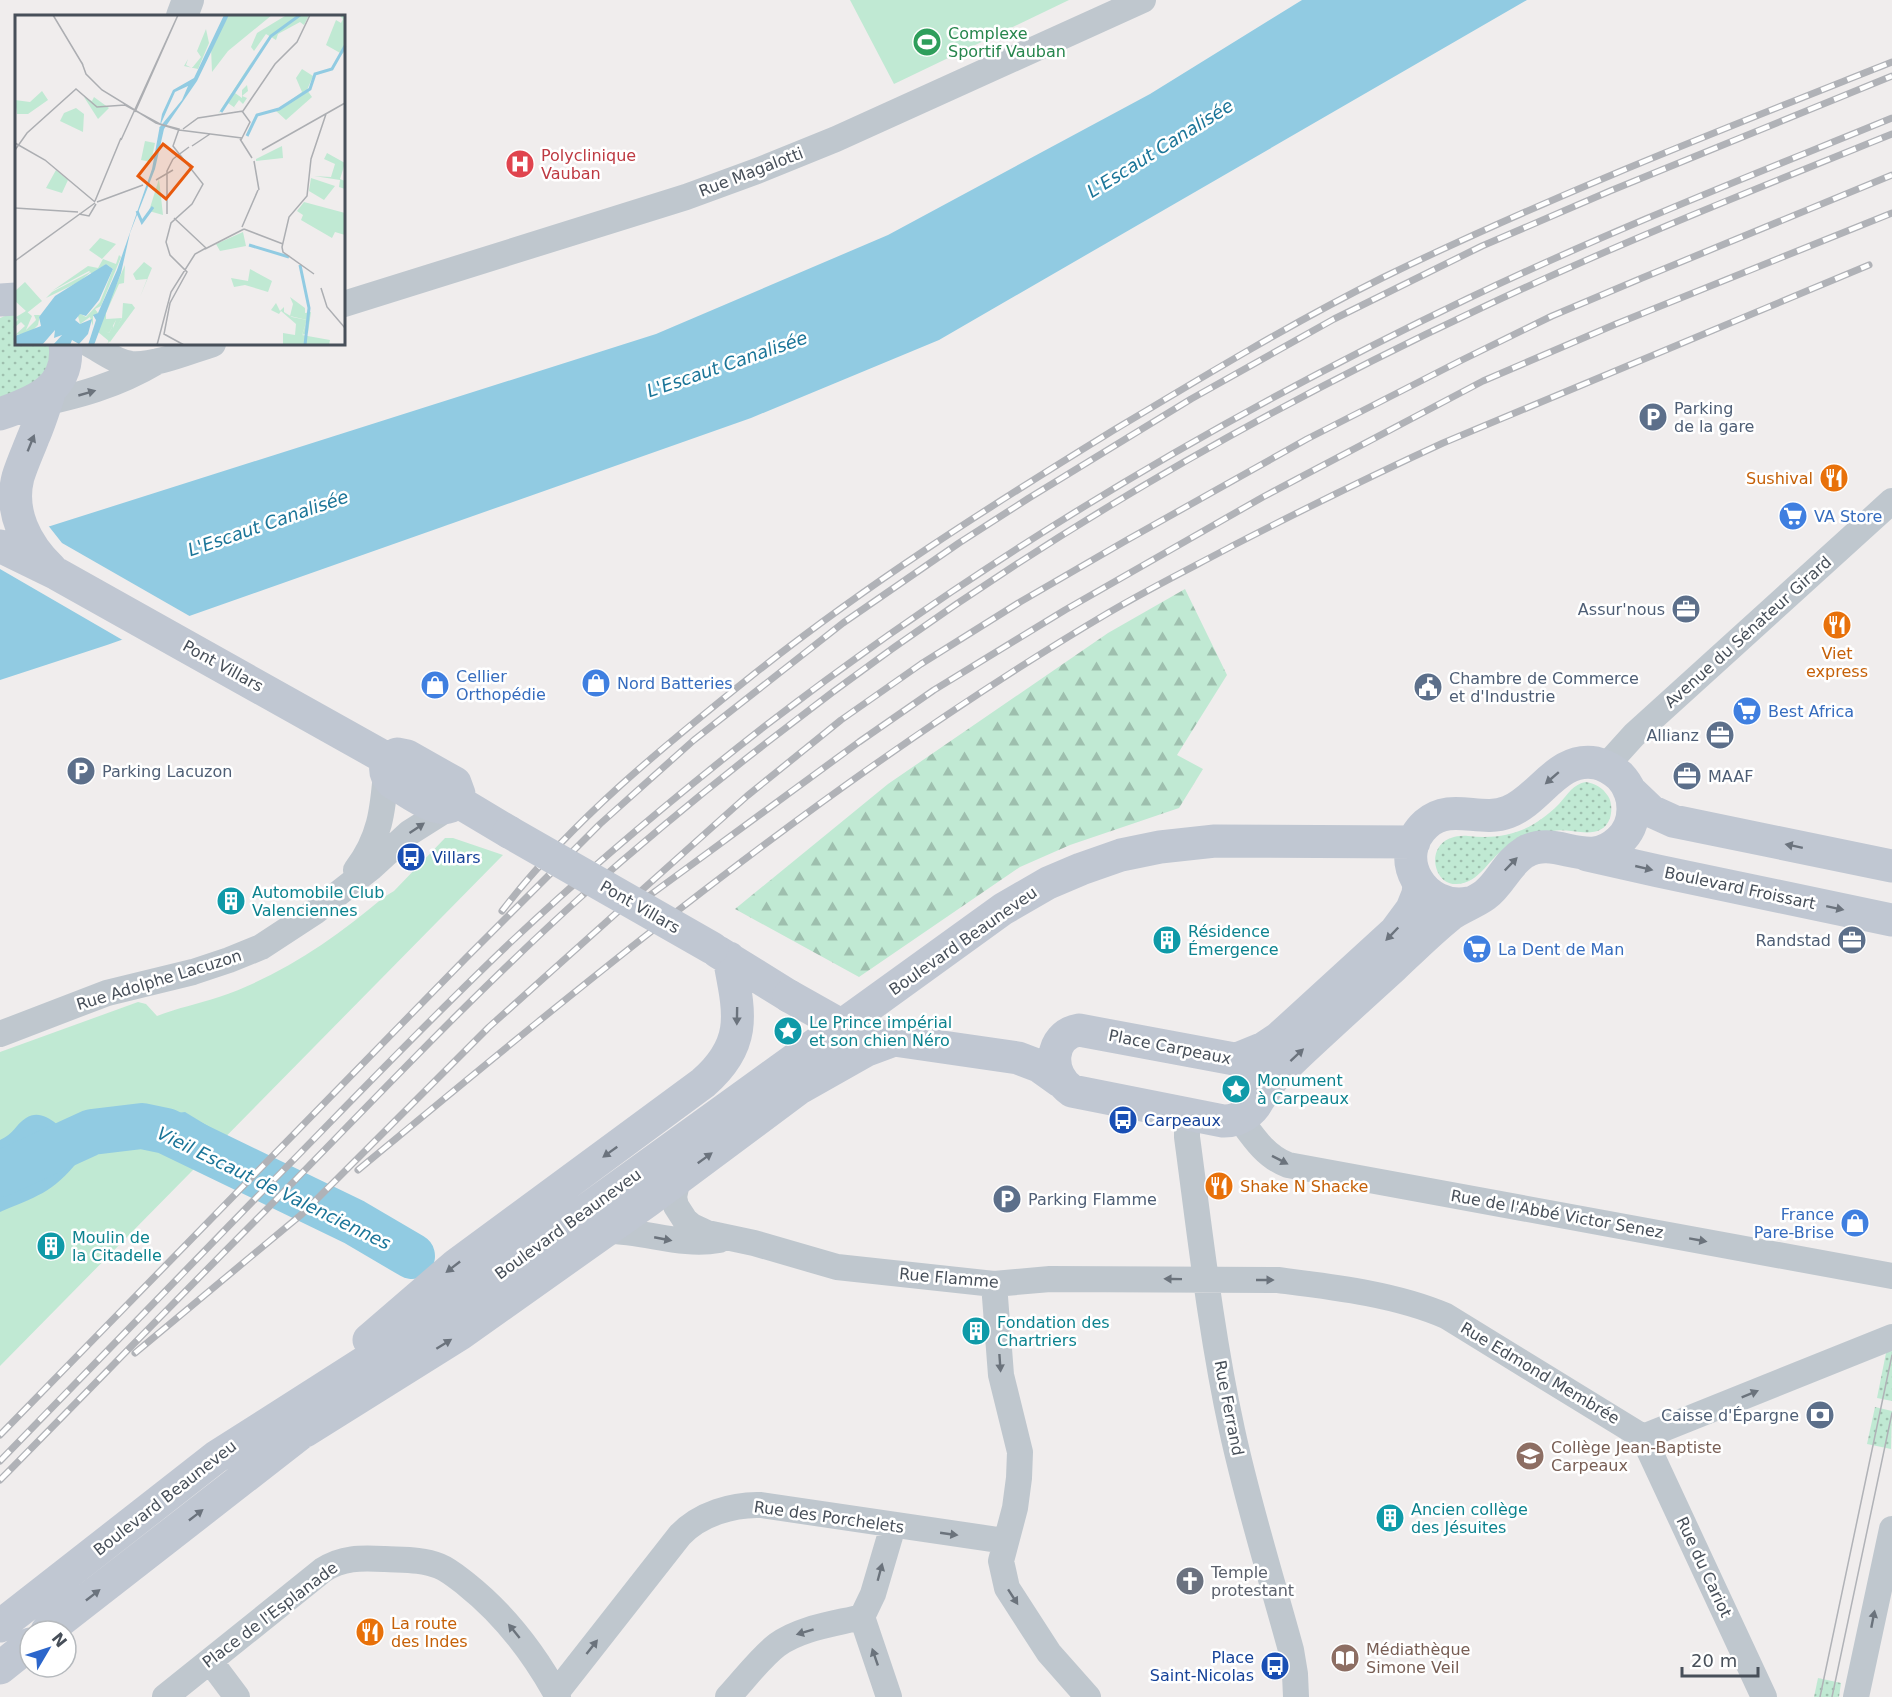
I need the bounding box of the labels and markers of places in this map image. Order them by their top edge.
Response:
place label: Complexe Sportif Vauban [948,24,1066,61]
sports icon: Complexe Sportif Vauban [911,26,943,58]
place label: Polyclinique Vauban [541,146,636,183]
hospital icon: Polyclinique Vauban [504,148,536,180]
place label: Parking de la gare [1674,399,1754,436]
parking icon: Parking de la gare [1637,401,1669,433]
restaurant icon: Sushival [1818,462,1850,494]
place label: Sushival [1746,469,1813,488]
supermarket icon: VA Store [1777,500,1809,532]
place label: VA Store [1814,507,1882,526]
office icon: Assur'nous [1670,593,1702,625]
place label: Assur'nous [1578,600,1665,619]
restaurant icon: Viet express [1821,609,1853,641]
place label: Viet express [1806,644,1868,681]
place label: Cellier Orthopédie [456,667,546,704]
shop icon: Nord Batteries [580,667,612,699]
shop icon: Cellier Orthopédie [419,669,451,701]
place label: Chambre de Commerce et d'Industrie [1449,669,1639,706]
public building icon: Chambre de Commerce et d'Industrie [1412,671,1444,703]
place label: Nord Batteries [617,674,733,693]
supermarket icon: Best Africa [1731,695,1763,727]
place label: Best Africa [1768,702,1854,721]
office icon: Allianz [1704,719,1736,751]
place label: Allianz [1646,726,1699,745]
parking icon: Parking Lacuzon [65,755,97,787]
office icon: MAAF [1671,760,1703,792]
place label: Parking Lacuzon [102,762,232,781]
place label: MAAF [1708,767,1753,786]
bus stop icon: Villars [395,841,427,873]
place label: Villars [432,848,481,867]
place label: Automobile Club Valenciennes [252,883,384,920]
building icon: Automobile Club Valenciennes [215,885,247,917]
place label: Résidence Émergence [1188,922,1279,959]
building icon: Résidence Émergence [1151,924,1183,956]
office icon: Randstad [1836,924,1868,956]
place label: Randstad [1756,931,1831,950]
supermarket icon: La Dent de Man [1461,933,1493,965]
place label: La Dent de Man [1498,940,1624,959]
place label: Le Prince impérial et son chien Néro [809,1013,952,1050]
place icon: Le Prince impérial et son chien Néro [772,1015,804,1047]
place label: Monument à Carpeaux [1257,1071,1349,1108]
place icon: Monument à Carpeaux [1220,1073,1252,1105]
bus stop icon: Carpeaux [1107,1104,1139,1136]
place label: Carpeaux [1144,1111,1221,1130]
restaurant icon: Shake N Shacke [1203,1170,1235,1202]
place label: Shake N Shacke [1240,1177,1368,1196]
parking icon: Parking Flamme [991,1183,1023,1215]
place label: Parking Flamme [1028,1190,1157,1209]
place label: France Pare-Brise [1754,1205,1834,1242]
shop icon: France Pare-Brise [1839,1207,1871,1239]
place label: Moulin de la Citadelle [72,1228,162,1265]
building icon: Moulin de la Citadelle [35,1230,67,1262]
place label: Fondation des Chartriers [997,1313,1110,1350]
building icon: Fondation des Chartriers [960,1315,992,1347]
bank icon: Caisse d'Épargne [1804,1399,1836,1431]
place label: Caisse d'Épargne [1661,1406,1799,1425]
place label: Collège Jean-Baptiste Carpeaux [1551,1438,1722,1475]
school or university icon: Collège Jean-Baptiste Carpeaux [1514,1440,1546,1472]
place label: Ancien collège des Jésuites [1411,1500,1528,1537]
building icon: Ancien collège des Jésuites [1374,1502,1406,1534]
place label: Temple protestant [1210,1563,1294,1600]
church icon: Temple protestant [1174,1565,1206,1597]
place label: La route des Indes [391,1614,468,1651]
restaurant icon: La route des Indes [354,1616,386,1648]
place label: Médiathèque Simone Veil [1366,1640,1470,1677]
library icon: Médiathèque Simone Veil [1329,1642,1361,1674]
place label: Place Saint-Nicolas [1150,1648,1254,1685]
bus stop icon: Place Saint-Nicolas [1259,1650,1291,1682]

